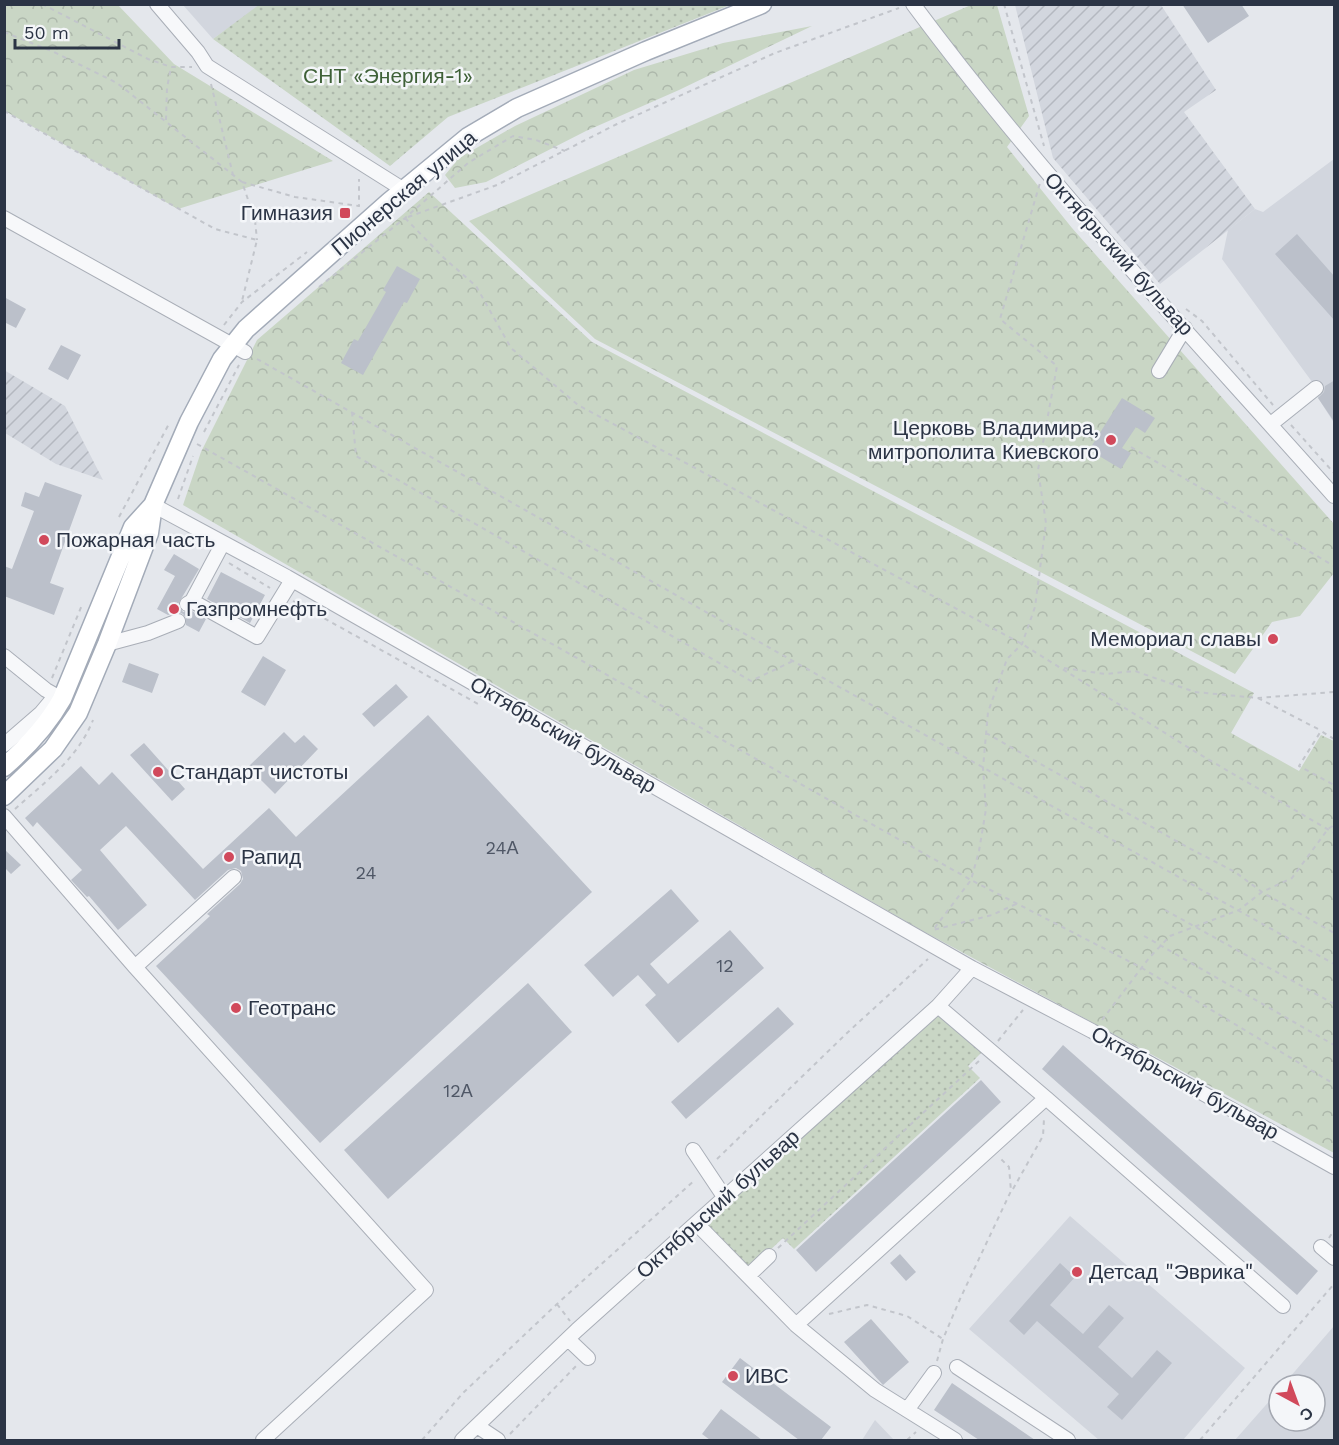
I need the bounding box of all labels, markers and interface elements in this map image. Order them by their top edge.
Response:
scale bar [15,12,118,50]
text: 50 m [24,22,69,43]
park label: СНТ «Энергия-1» [303,63,473,88]
street label: Пионерская улица [326,124,481,261]
street label: Октябрьский бульвар [1040,167,1199,340]
place label: Гимназия [241,200,333,225]
marker: Гимназия [338,206,352,220]
place label: Церковь Владимира, митрополита Киевского [868,415,1099,464]
marker: Церковь Владимира, митрополита Киевского [1104,433,1118,447]
place label: Пожарная часть [56,527,215,552]
marker: Пожарная часть [37,533,51,547]
place label: Газпромнефть [186,596,327,621]
marker: Газпромнефть [167,602,181,616]
place label: Мемориал славы [1090,626,1261,651]
marker: Мемориал славы [1266,632,1280,646]
street label: Октябрьский бульвар [466,671,661,798]
place label: Стандарт чистоты [170,759,348,784]
marker: Стандарт чистоты [151,765,165,779]
house number: 24А [486,837,518,858]
place label: Рапид [241,844,301,869]
marker: Рапид [222,850,236,864]
house number: 24 [356,862,376,883]
house number: 12 [716,955,734,976]
place label: Геотранс [248,995,336,1020]
marker: Геотранс [229,1001,243,1015]
street label: Октябрьский бульвар [1087,1021,1283,1145]
house number: 12А [443,1080,473,1101]
street label: Октябрьский бульвар [631,1124,804,1283]
place label: Детсад "Эврика" [1089,1259,1253,1284]
marker: Детсад "Эврика" [1070,1265,1084,1279]
place label: ИВС [745,1363,789,1388]
marker: ИВС [726,1369,740,1383]
north arrow [1267,1373,1327,1433]
text: С [1296,1403,1317,1425]

